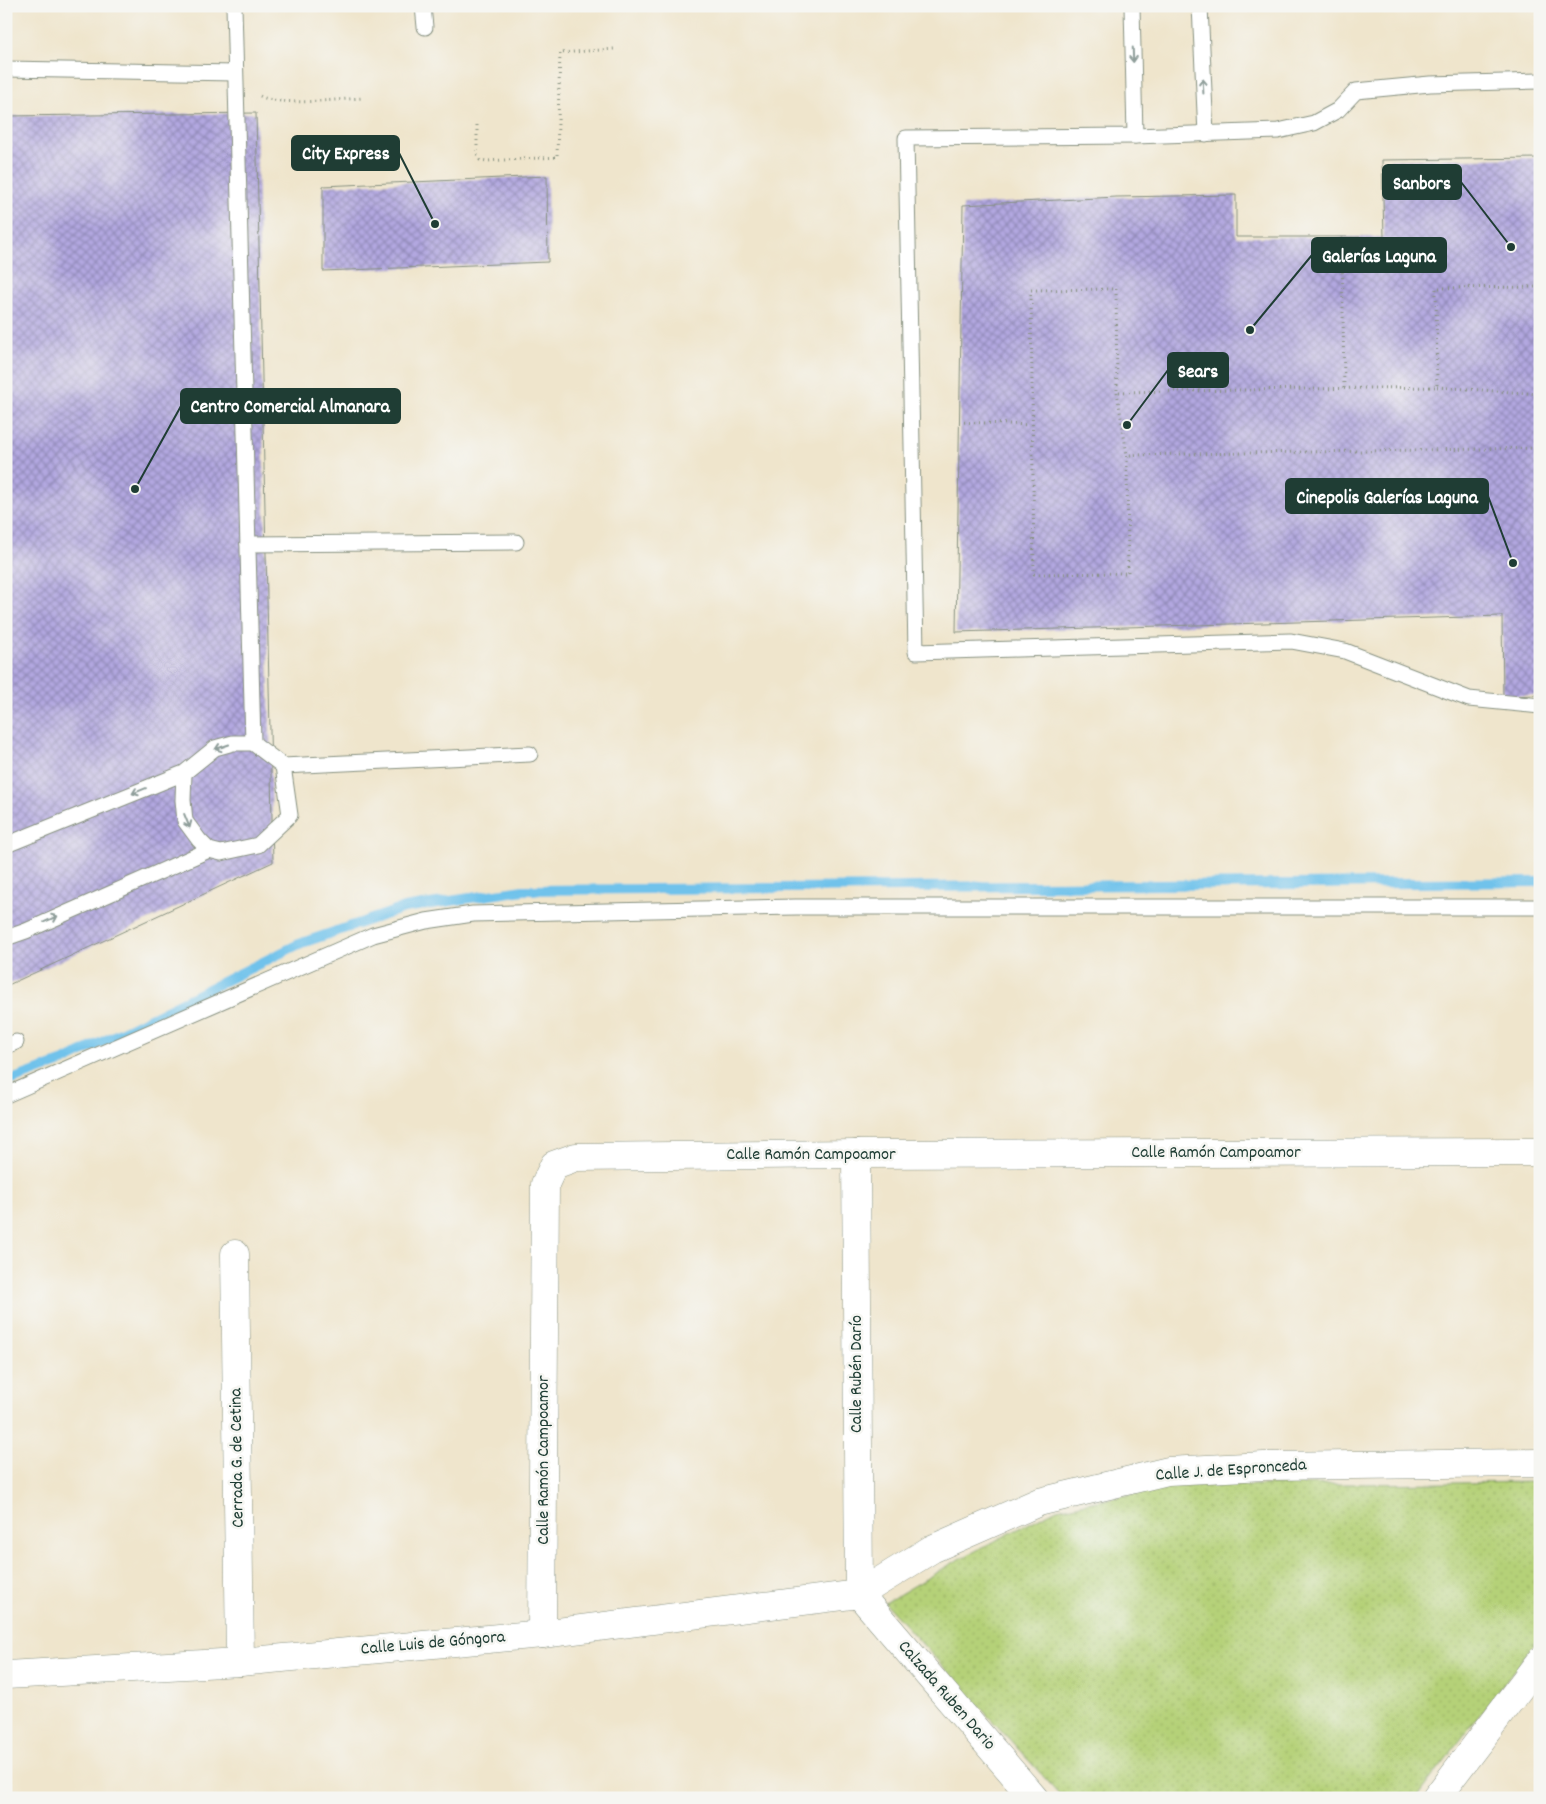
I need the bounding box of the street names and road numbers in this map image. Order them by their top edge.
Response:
street label: Calle Ramón Campoamor [1131,1141,1301,1166]
street label: Calle Ramón Campoamor [726,1143,896,1168]
street label: Calle Rubén Darío [845,1315,870,1433]
street label: Calle Ramón Campoamor [532,1375,557,1545]
street label: Cerrada G. de Cetina [224,1387,252,1528]
street label: Calle J. de Espronceda [1155,1453,1308,1489]
street label: Calle Luis de Góngora [360,1625,507,1663]
street label: Calzada Ruben Dario [891,1636,1001,1756]

